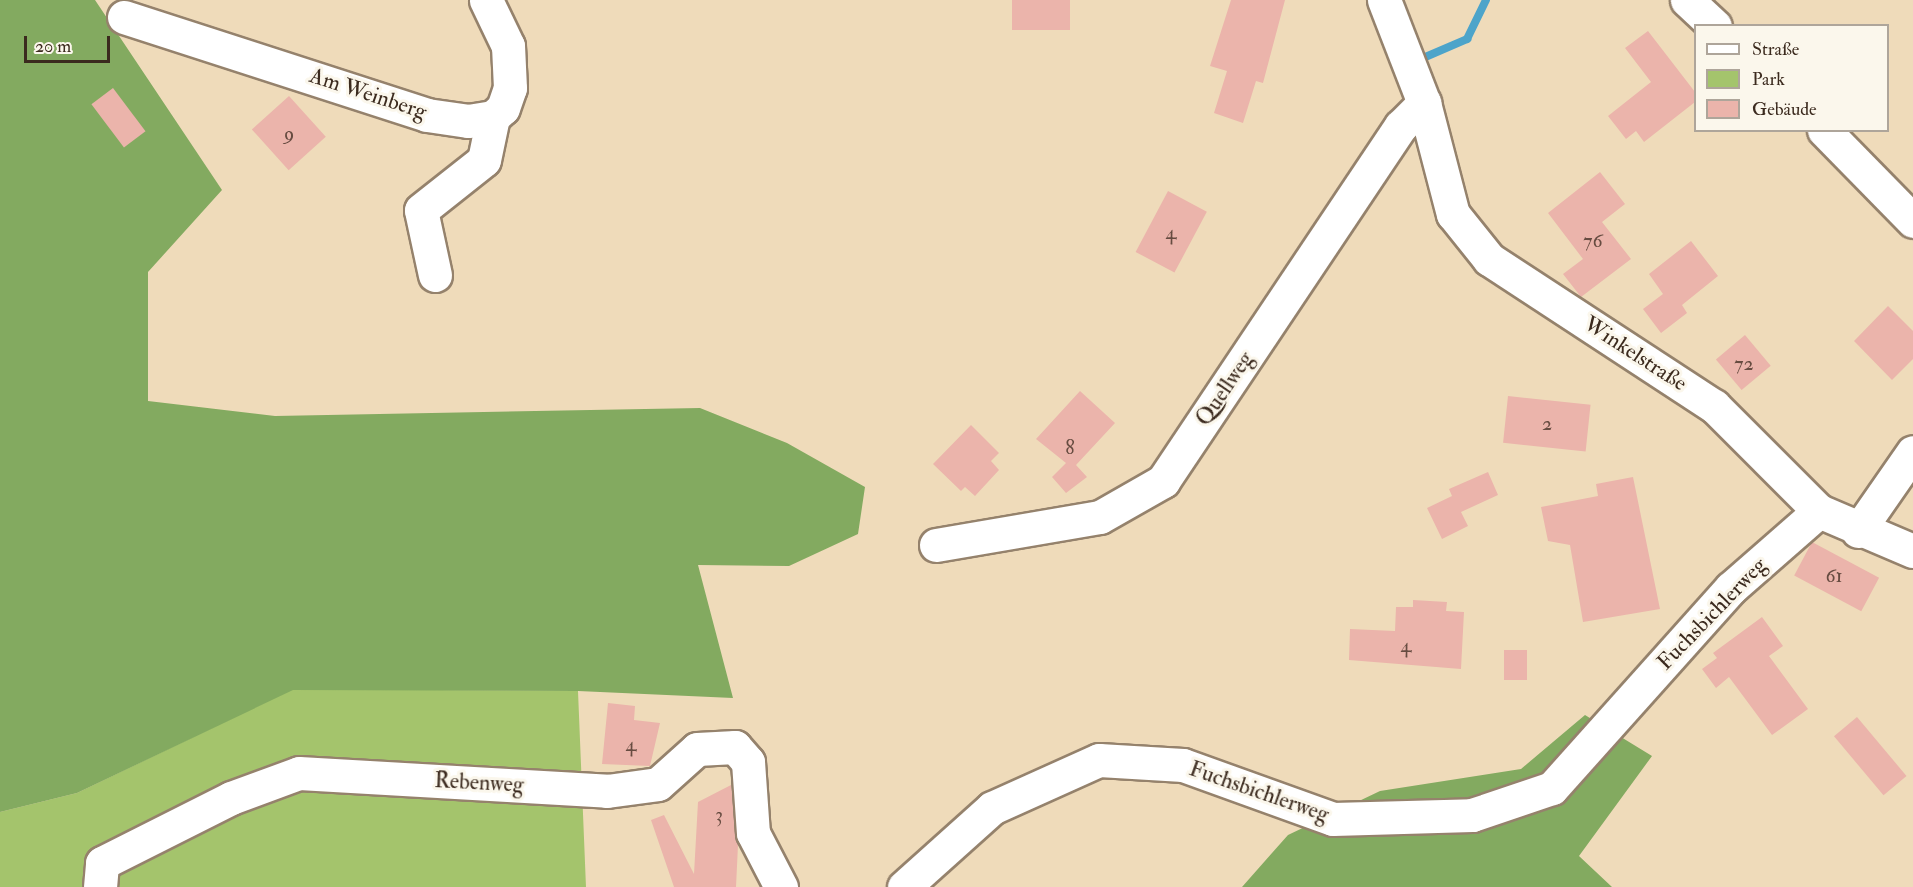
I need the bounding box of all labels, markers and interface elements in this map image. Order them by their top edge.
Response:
scale bar [27,24,112,62]
legend [1694,24,1889,132]
text: 20 m [35,35,71,58]
text: Straße [1752,38,1799,61]
street label: Am Weinberg [306,63,430,125]
text: Park [1752,68,1785,91]
text: Gebäude [1752,98,1817,121]
house number: 9 [284,121,294,145]
house number: 4 [1166,220,1176,244]
house number: 76 [1583,228,1603,252]
street label: Winkelstraße [1578,311,1692,397]
street label: Quellweg [1191,347,1259,431]
house number: 72 [1734,351,1754,375]
house number: 2 [1542,411,1552,435]
house number: 8 [1065,435,1075,459]
street label: Fuchsbichlerweg [1652,552,1772,676]
house number: 61 [1825,563,1843,587]
house number: 4 [1401,633,1411,657]
house number: 4 [626,732,636,756]
street label: Fuchsbichlerweg [1186,756,1332,828]
street label: Rebenweg [434,767,524,799]
house number: 3 [715,802,723,826]

